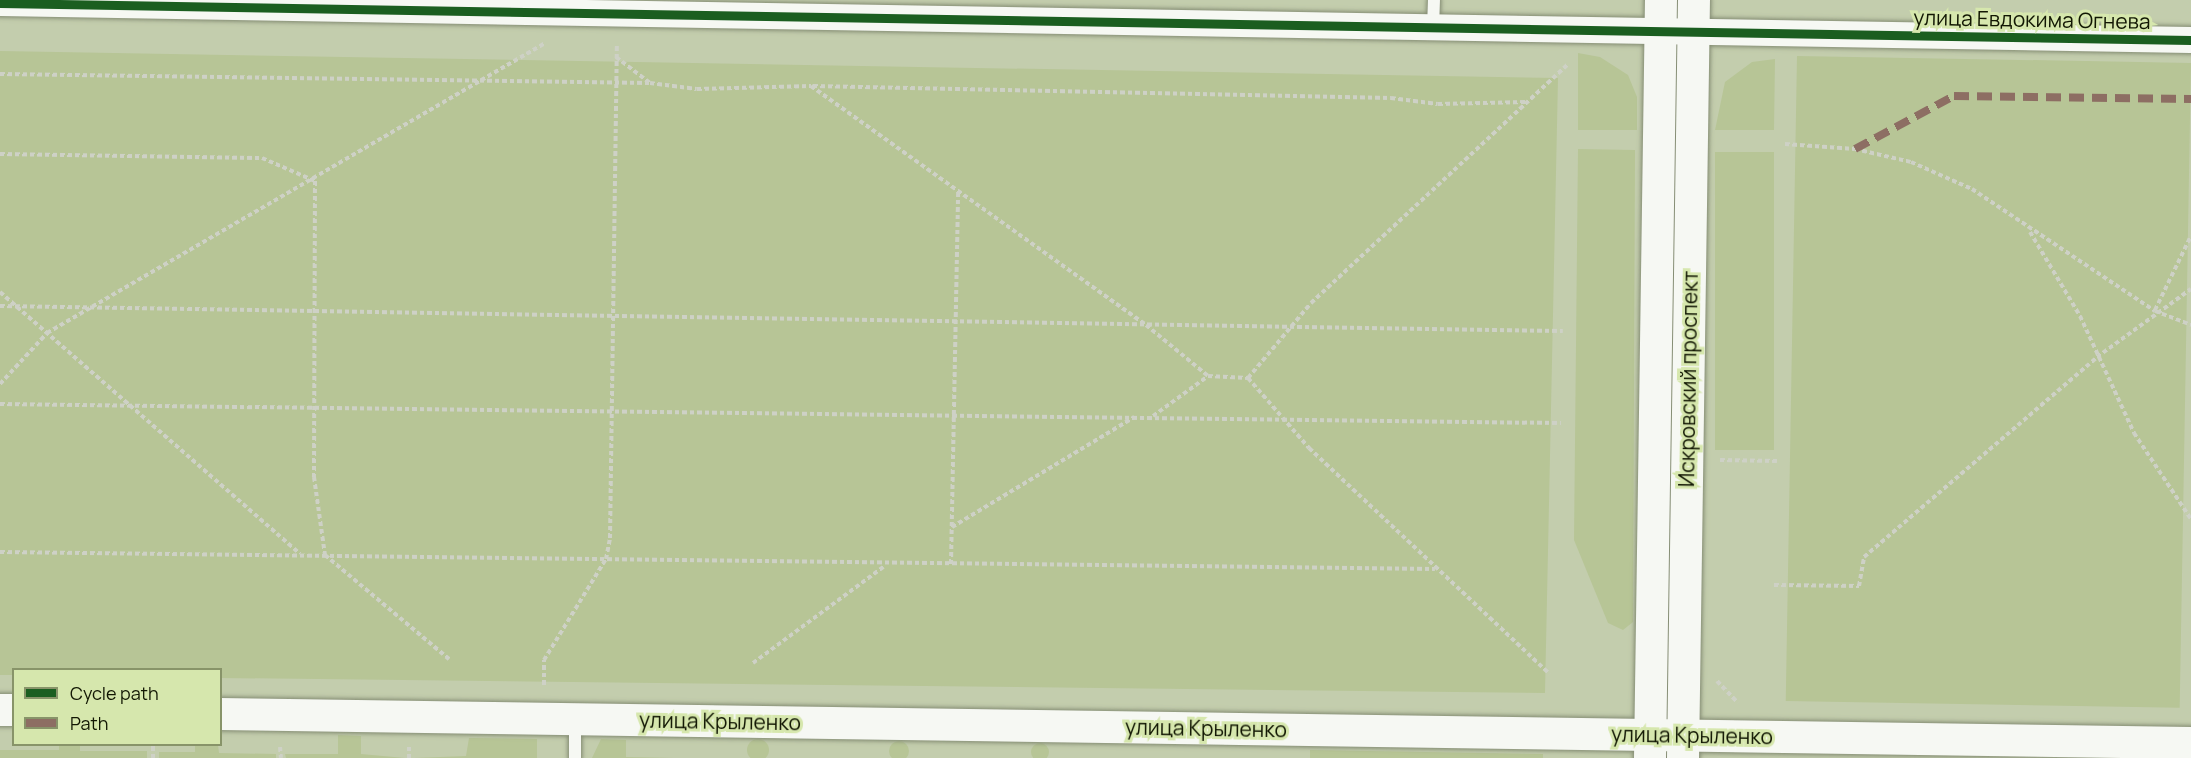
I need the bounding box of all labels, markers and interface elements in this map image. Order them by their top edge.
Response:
street label: улица Евдокима Огнева [1913,4,2151,34]
street label: Искровский проспект [1674,271,1702,487]
legend [12,668,222,746]
text: Cycle path [70,681,159,705]
street label: улица Крыленко [639,707,801,735]
text: Path [70,711,108,735]
street label: улица Крыленко [1125,714,1287,742]
street label: улица Крыленко [1611,721,1773,749]

